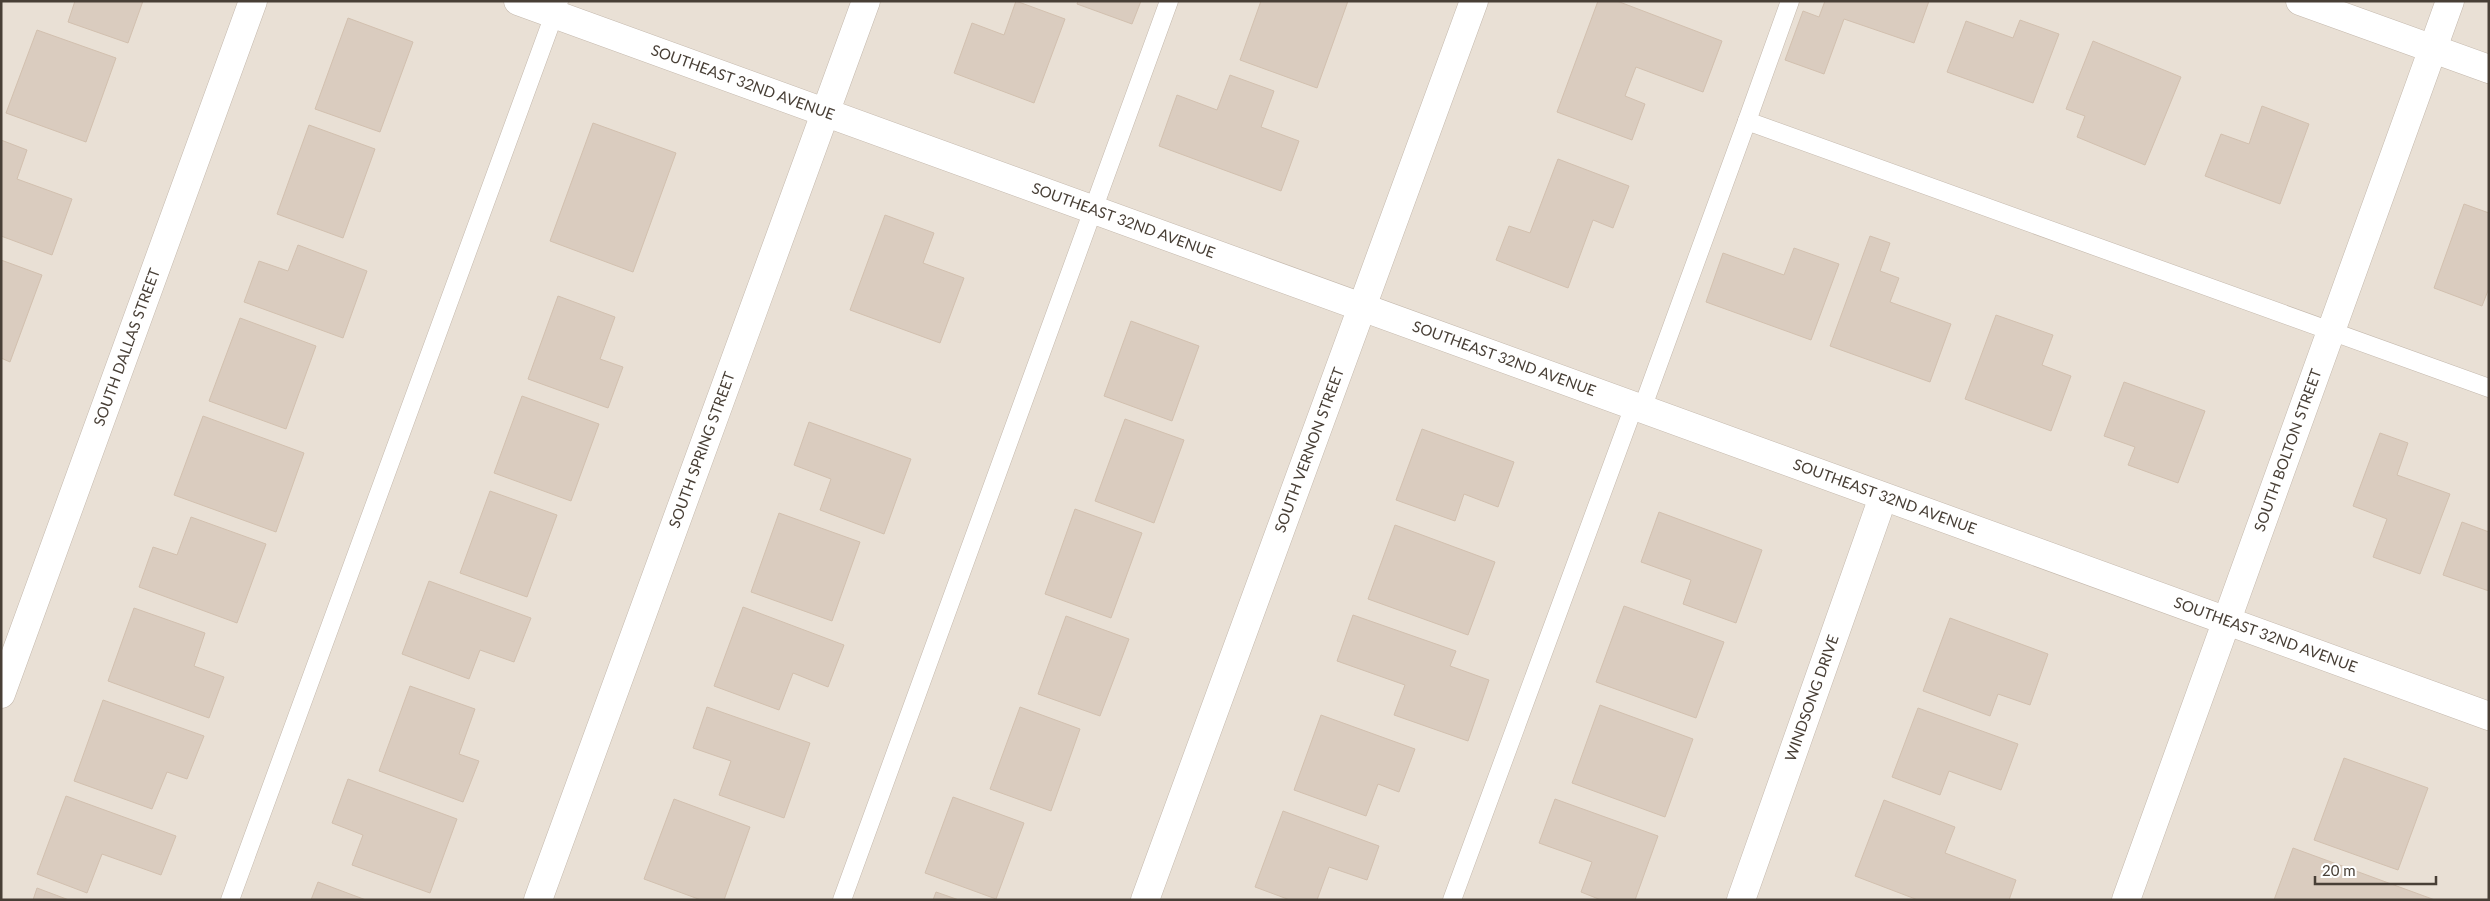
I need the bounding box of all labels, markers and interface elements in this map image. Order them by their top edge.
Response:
street label: SOUTHEAST 32ND AVENUE [649,40,837,123]
street label: SOUTHEAST 32ND AVENUE [1030,178,1218,261]
street label: SOUTH DALLAS STREET [89,265,163,428]
street label: SOUTHEAST 32ND AVENUE [1410,316,1599,399]
street label: SOUTH VERNON STREET [1270,365,1347,535]
street label: SOUTH BOLTON STREET [2250,366,2325,534]
street label: SOUTH SPRING STREET [665,369,738,530]
street label: SOUTHEAST 32ND AVENUE [1791,454,1979,537]
street label: SOUTHEAST 32ND AVENUE [2172,593,2360,676]
street label: WINDSONG DRIVE [1781,632,1842,763]
scale bar [2315,854,2436,886]
text: 20 m [2322,861,2356,879]

